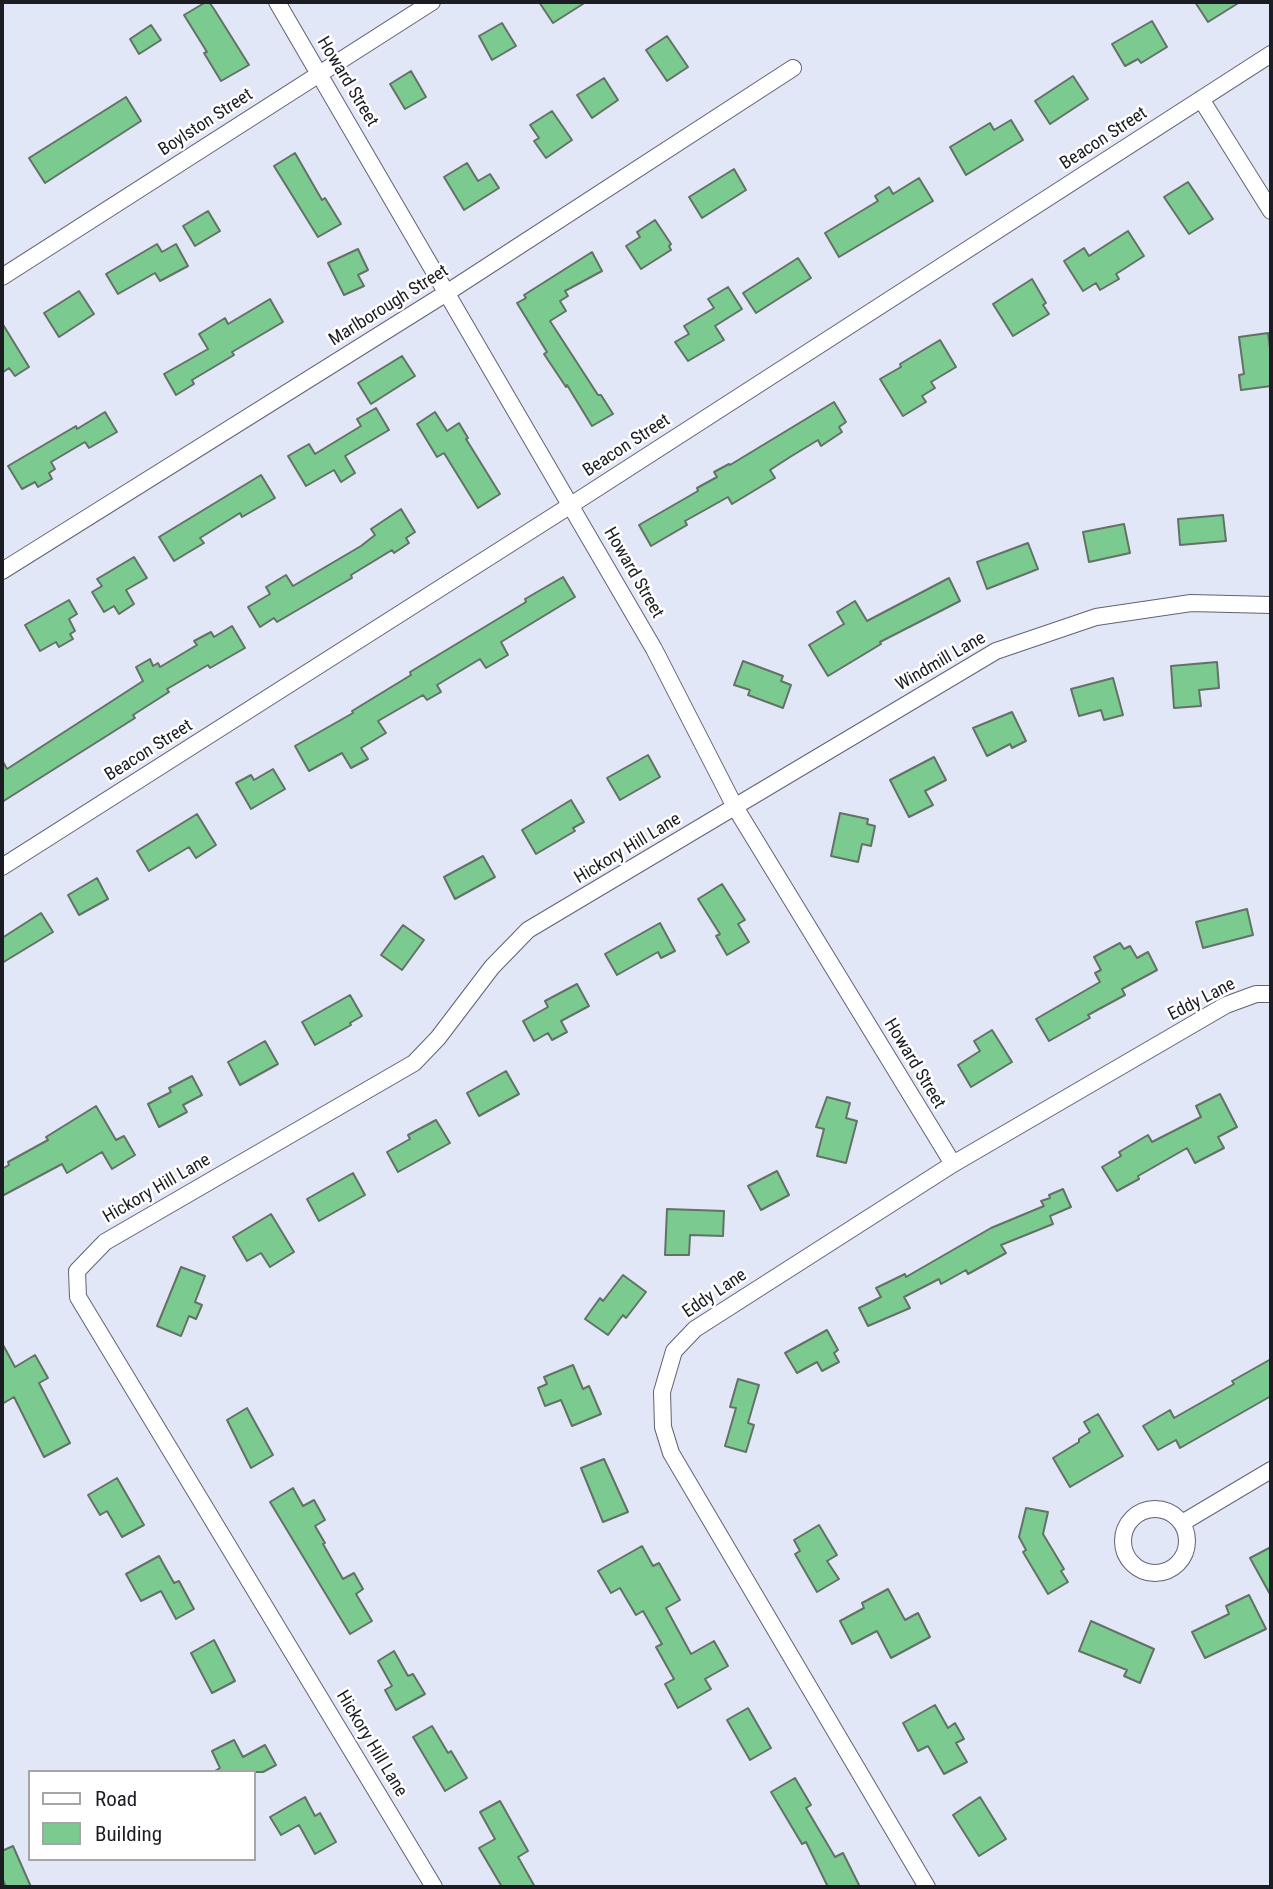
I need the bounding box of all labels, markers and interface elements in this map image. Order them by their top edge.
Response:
street label: Howard Street [312,33,382,131]
street label: Boylston Street [155,85,257,161]
street label: Beacon Street [1056,103,1152,175]
street label: Marlborough Street [325,261,453,351]
street label: Beacon Street [579,410,675,482]
street label: Howard Street [598,524,668,622]
street label: Windmill Lane [892,628,990,696]
street label: Beacon Street [101,716,197,786]
street label: Hickory Hill Lane [571,809,685,889]
street label: Eddy Lane [1165,974,1239,1026]
street label: Howard Street [879,1015,949,1113]
street label: Hickory Hill Lane [100,1150,214,1228]
street label: Eddy Lane [679,1265,751,1323]
street label: Hickory Hill Lane [331,1687,411,1801]
legend [28,1770,256,1861]
text: Road [95,1787,137,1811]
text: Building [95,1822,162,1846]

